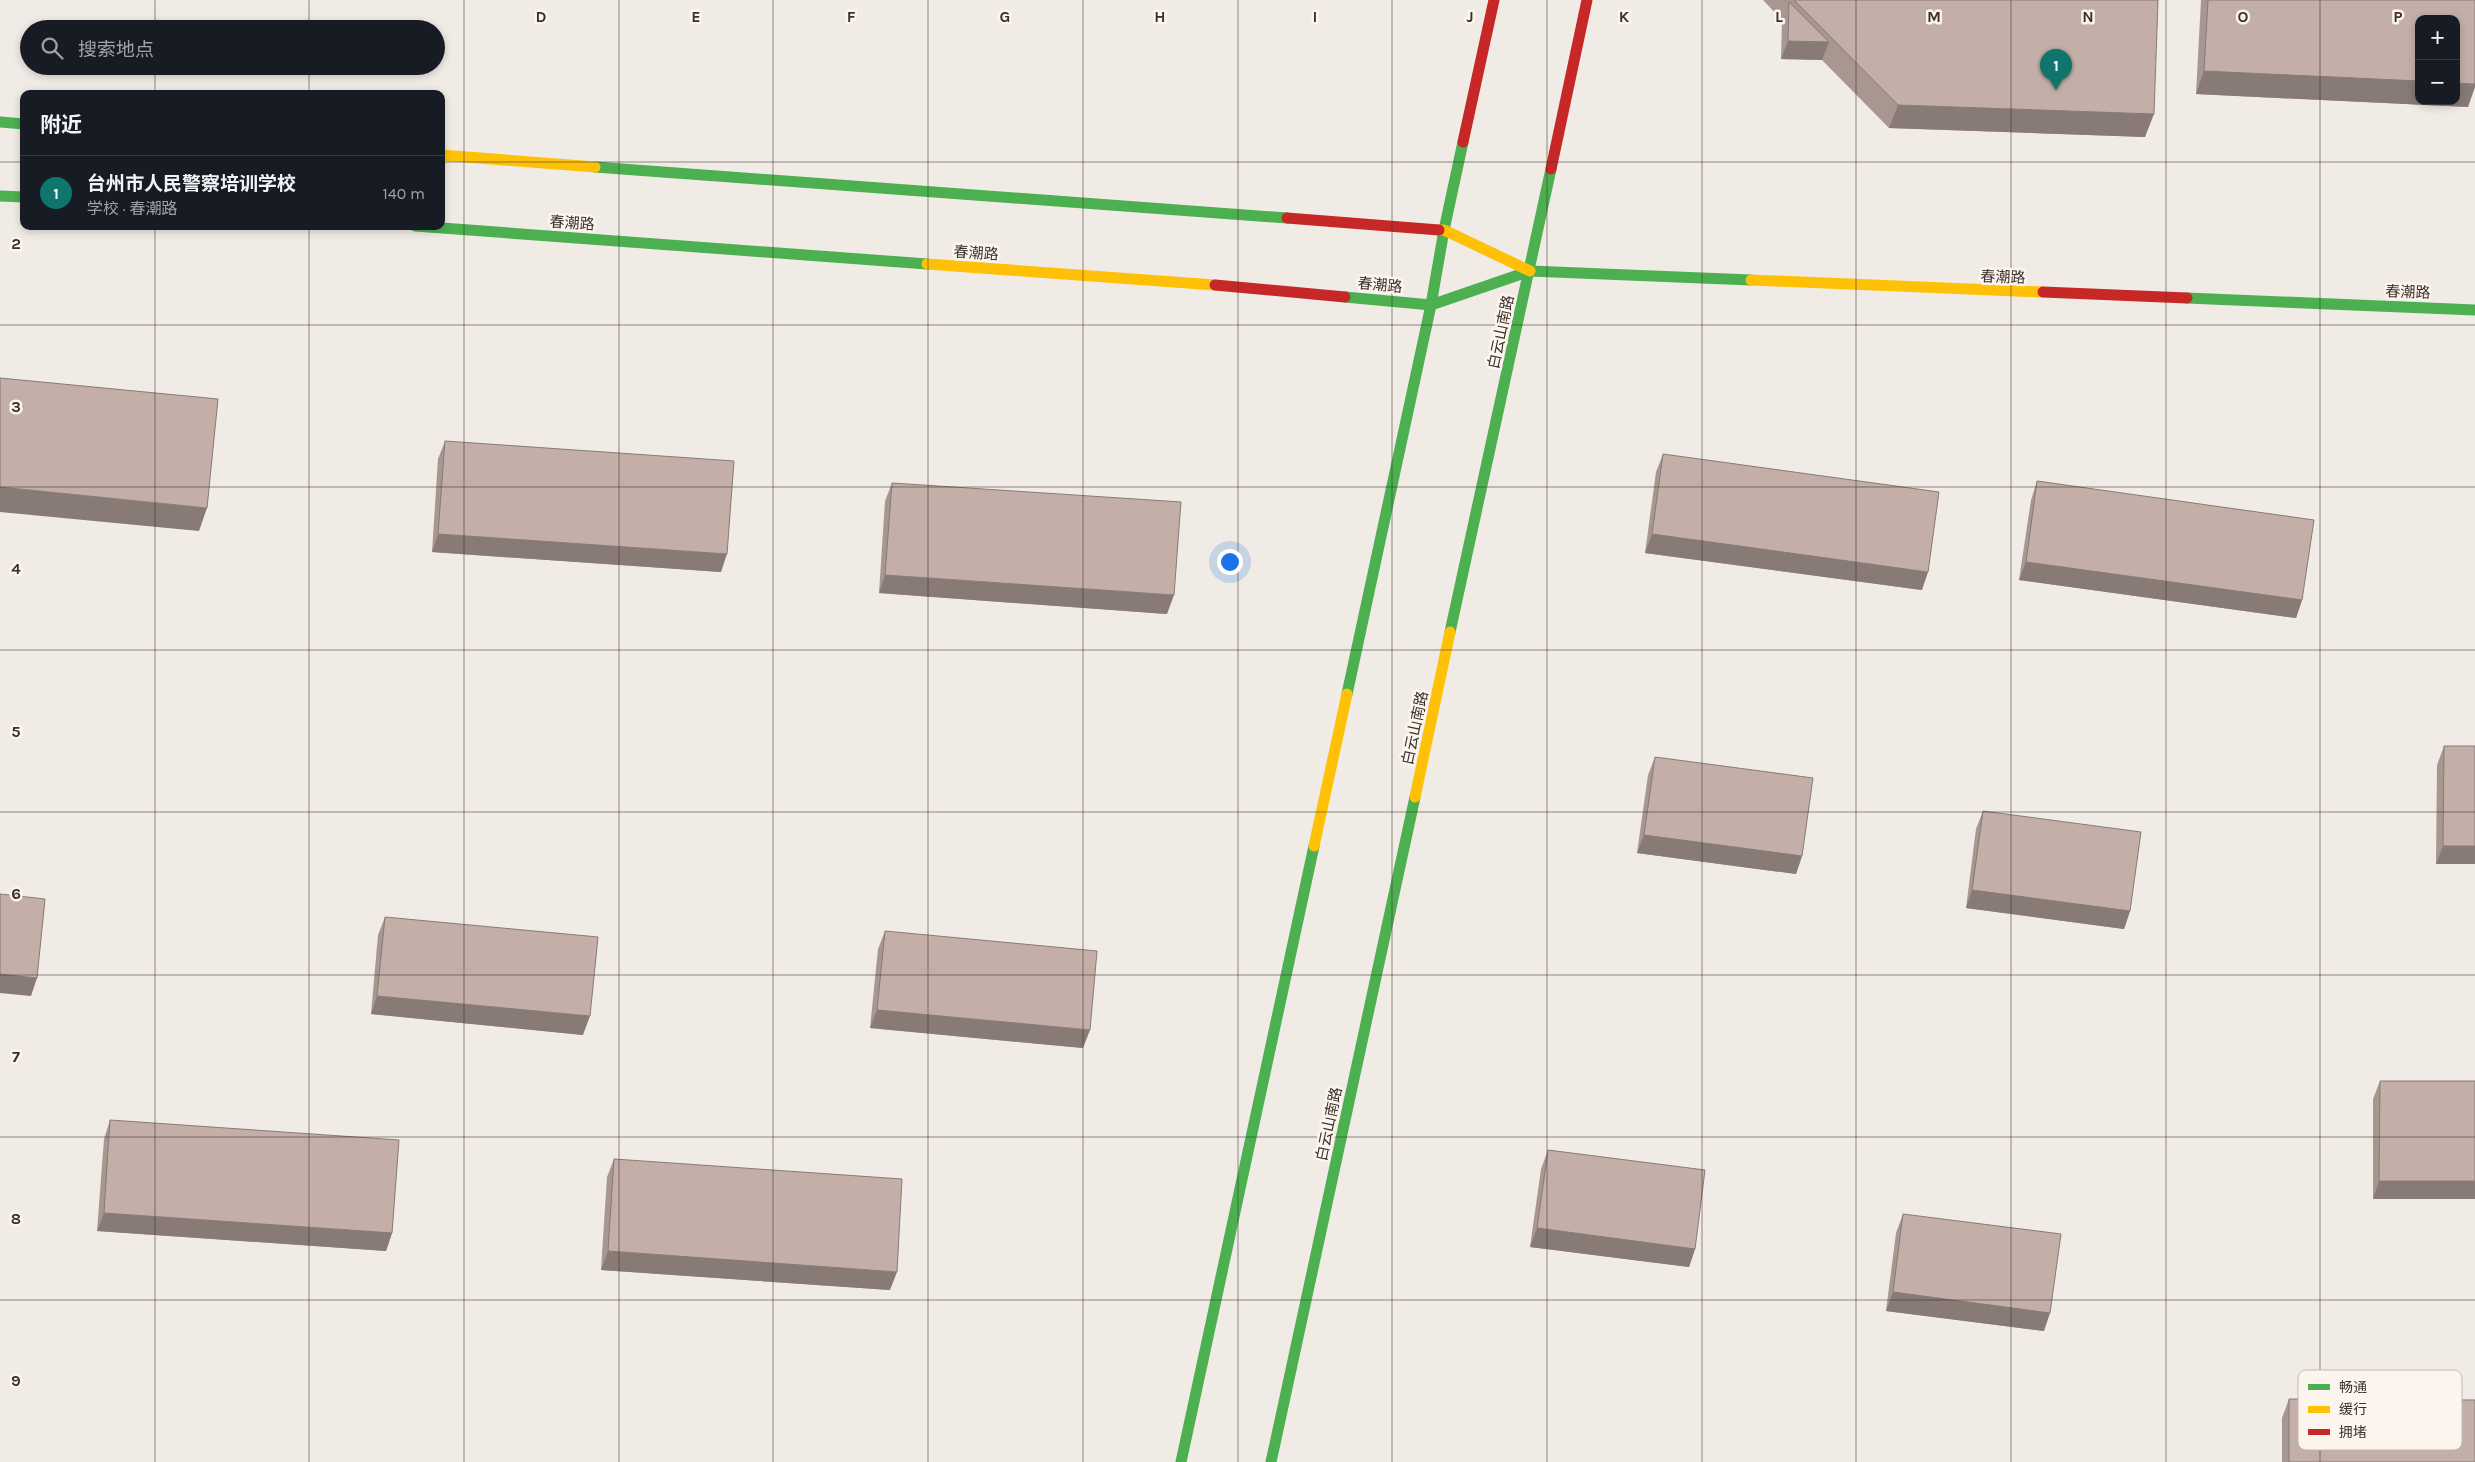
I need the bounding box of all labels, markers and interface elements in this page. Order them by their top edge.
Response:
text: D [536,7,547,26]
text: E [691,7,701,26]
text: F [847,7,856,26]
text: G [1000,7,1010,26]
text: H [1154,7,1166,26]
text: I [1313,7,1317,26]
text: J [1466,7,1474,26]
text: K [1619,7,1630,26]
text: L [1775,7,1783,26]
text: M [1927,7,1941,26]
text: N [2082,7,2094,26]
text: O [2238,7,2249,26]
text: P [2393,7,2403,26]
map controls [2415,15,2460,105]
button: + [2415,15,2460,60]
search box [20,20,445,75]
icon: search [38,34,66,62]
text: 搜索地点 [78,39,154,61]
pin: 1 [2040,49,2072,90]
button: − [2415,60,2460,105]
text: 附近 [40,113,82,137]
text: 台州市人民警察培训学校 [87,173,296,195]
text: 1 [53,184,59,203]
text: 140 m [383,184,425,203]
text: 学校 · 春潮路 [87,199,177,218]
street label: 春潮路 [549,212,595,234]
text: 2 [11,234,21,253]
street label: 春潮路 [953,242,999,264]
street label: 春潮路 [1980,267,2026,287]
street label: 春潮路 [1357,274,1403,296]
street label: 春潮路 [2385,282,2431,302]
street label: 白云山南路 [1484,293,1518,371]
text: 3 [11,397,21,416]
your location [1217,549,1243,575]
text: 4 [11,559,21,578]
street label: 白云山南路 [1398,689,1432,767]
text: 5 [11,722,21,741]
text: 6 [11,884,21,903]
text: 7 [12,1047,20,1066]
street label: 白云山南路 [1312,1085,1346,1163]
text: 8 [11,1209,21,1228]
legend [2298,1370,2462,1450]
text: 9 [11,1371,21,1390]
text: 畅通 [2339,1379,2367,1396]
text: 缓行 [2339,1401,2367,1418]
text: 拥堵 [2339,1424,2367,1441]

